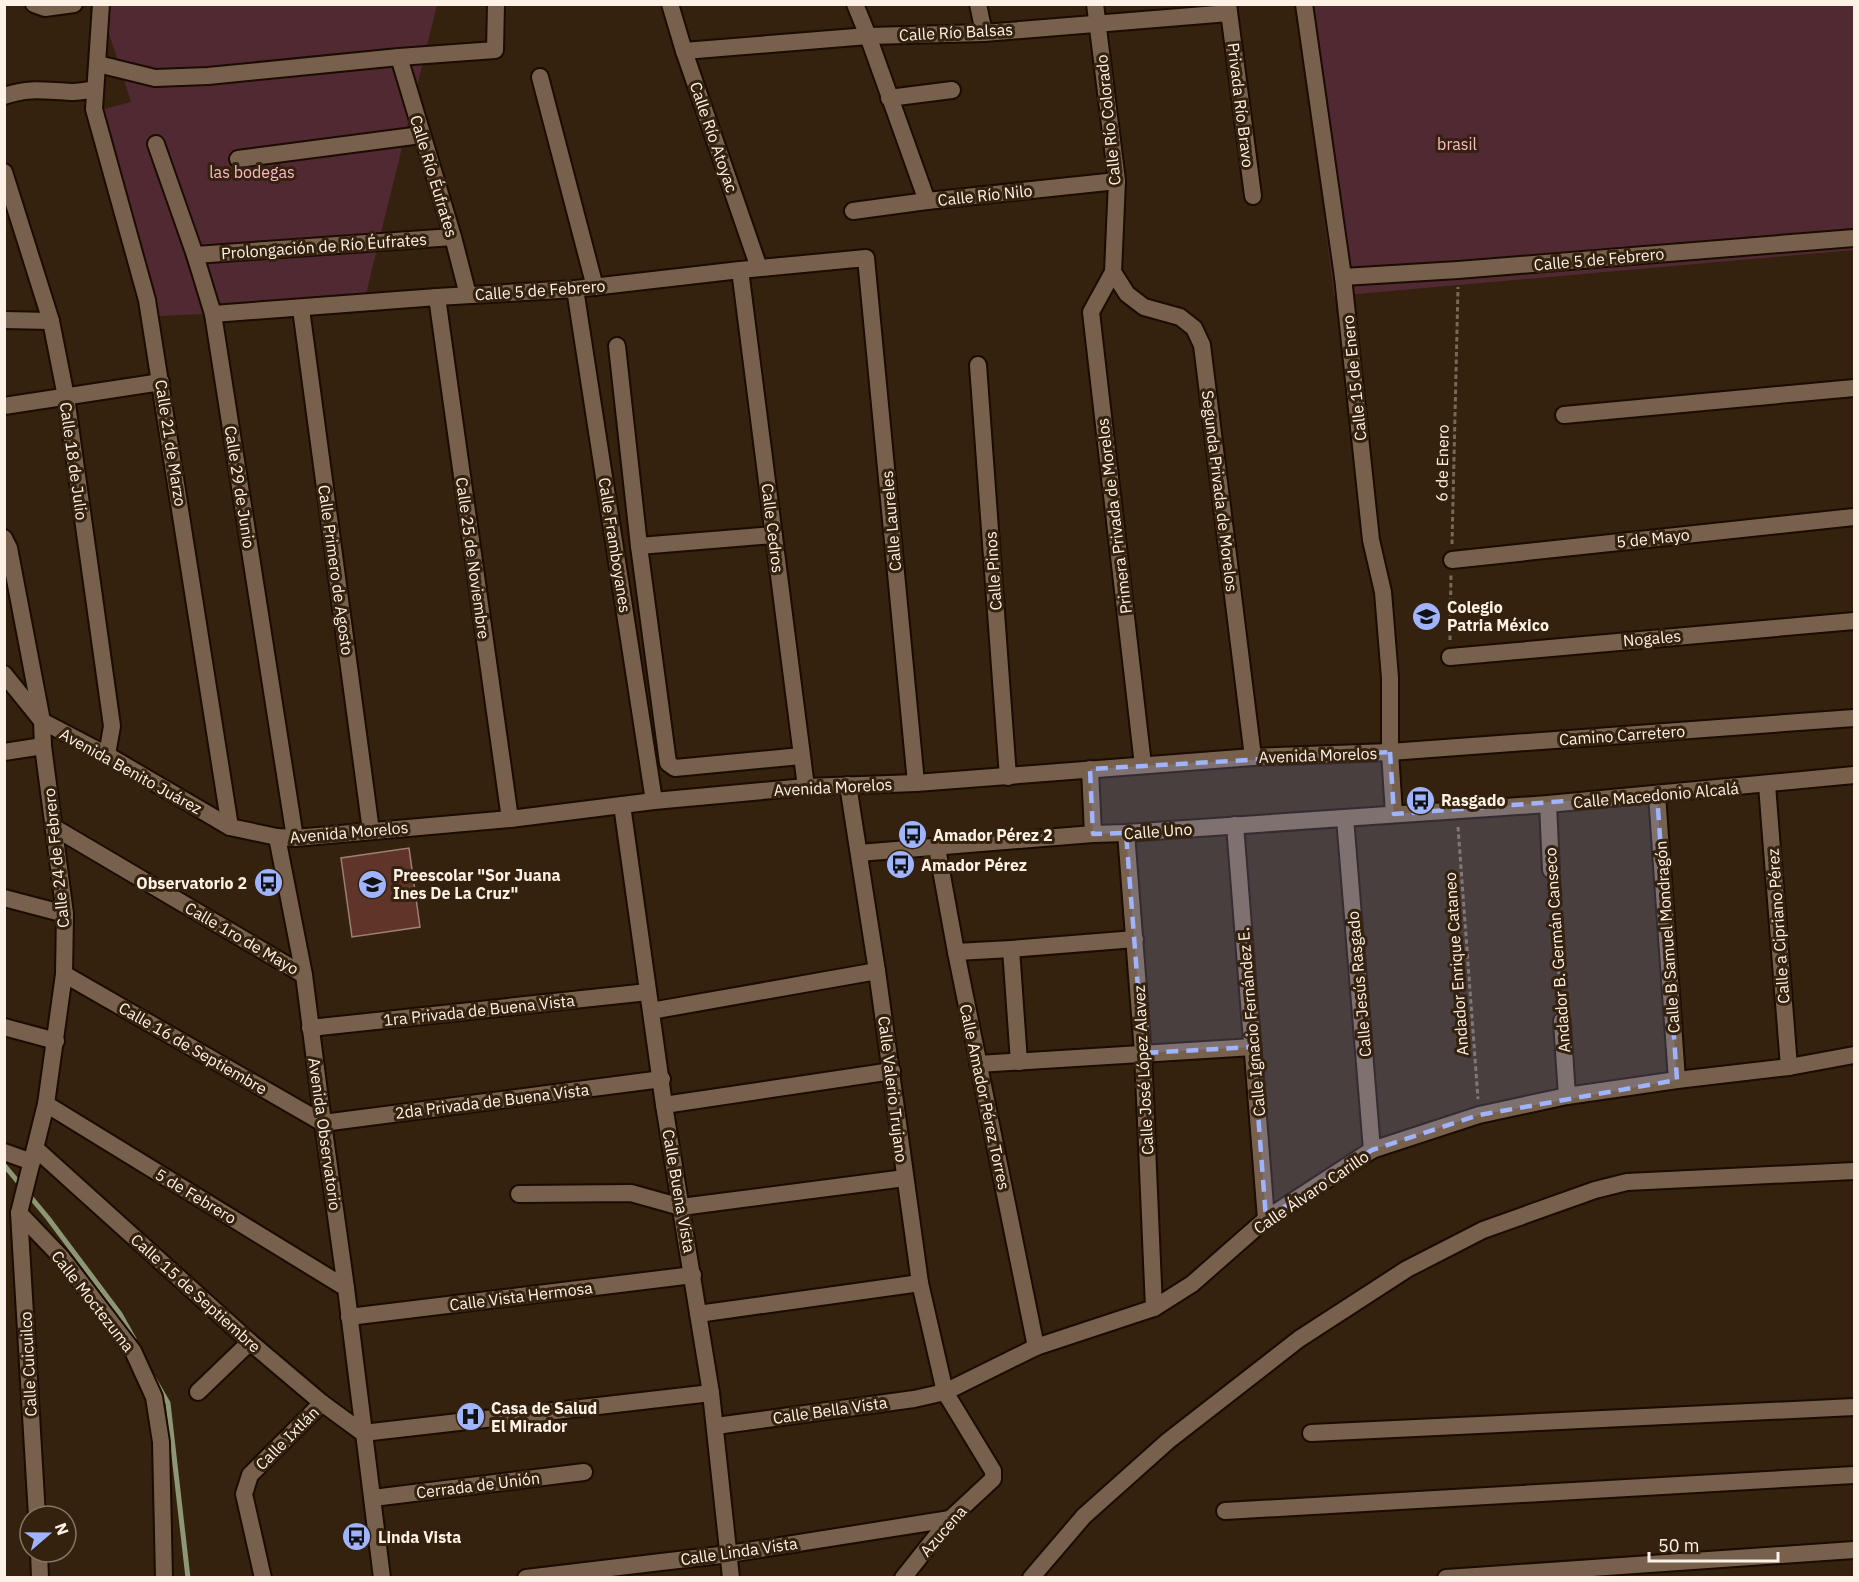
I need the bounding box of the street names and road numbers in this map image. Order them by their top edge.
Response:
street label: Calle Río Balsas [898,19,1014,45]
street label: Privada Río Bravo [1223,41,1259,169]
street label: Calle Río Colorado [1091,54,1125,186]
street label: Calle Río Atoyac [686,79,742,195]
street label: Calle Río Éufrates [406,112,463,240]
street label: Calle Río Nilo [937,180,1033,210]
street label: Prolongación de Río Éufrates [220,228,428,263]
street label: Calle 5 de Febrero [1533,243,1665,275]
street label: Calle 5 de Febrero [474,275,606,305]
street label: Calle 15 de Enero [1337,314,1371,442]
street label: Calle 21 de Marzo [151,378,191,508]
street label: Segunda Privada de Morelos [1198,389,1242,593]
street label: Calle 18 de Julio [56,401,92,521]
street label: Primera Privada de Morelos [1092,417,1136,615]
street label: Calle 29 de Junio [220,424,260,550]
street label: 6 de Enero [1431,424,1453,502]
street label: Calle Laureles [877,470,905,572]
street label: Calle 25 de Noviembre [452,476,494,640]
street label: Calle Framboyanes [594,476,636,614]
street label: Calle Cedros [758,482,788,574]
street label: Calle Primero de Agosto [314,483,358,657]
street label: 5 de Mayo [1615,524,1691,552]
street label: Calle Pinos [980,531,1006,611]
street label: Nogales [1622,626,1682,650]
street label: Camino Carretero [1558,721,1686,749]
street label: Avenida Benito Juárez [56,724,206,818]
street label: Avenida Morelos [1258,743,1378,767]
street label: Avenida Morelos [773,774,893,800]
street label: Calle Macedonio Alcalá [1572,778,1740,812]
street label: Calle 24 de Febrero [39,787,73,929]
street label: Avenida Morelos [289,817,409,847]
street label: Calle Uno [1123,819,1193,843]
street label: Calle B Samuel Mondragón [1650,840,1684,1034]
street label: Andador B. Germán Canseco [1540,847,1574,1053]
street label: Calle a Cipriano Pérez [1763,848,1793,1004]
street label: Andador Enrique Cataneo [1440,872,1472,1056]
street label: Calle 1ro de Mayo [182,897,302,979]
street label: Calle Jesús Rasgado [1343,910,1375,1058]
street label: Calle Ignacio Fernández E. [1233,927,1269,1117]
street label: Calle José López Alavez [1129,985,1157,1155]
street label: 1ra Privada de Buena Vista [382,990,576,1030]
street label: Calle 16 de Septiembre [115,997,271,1099]
street label: Calle Amador Pérez Torres [956,1002,1014,1192]
street label: Calle Valerio Trujano [874,1015,912,1163]
street label: Avenida Observatorio [304,1056,346,1212]
street label: 2da Privada de Buena Vista [394,1079,591,1123]
street label: Calle Buena Vista [658,1128,700,1255]
street label: Calle Álvaro Carillo [1249,1145,1373,1238]
street label: 5 de Febrero [152,1164,240,1228]
street label: Calle 15 de Septiembre [127,1229,265,1357]
street label: Calle Moctezuma [47,1246,139,1356]
street label: Calle Vista Hermosa [448,1277,594,1315]
street label: Calle Cuicuilco [15,1311,41,1417]
street label: Calle Bella Vista [771,1392,889,1428]
street label: Calle Ixtlán [251,1402,323,1474]
street label: Cerrada de Unión [415,1467,541,1503]
street label: Azucena [915,1501,971,1561]
street label: Calle Linda Vista [679,1533,799,1569]

